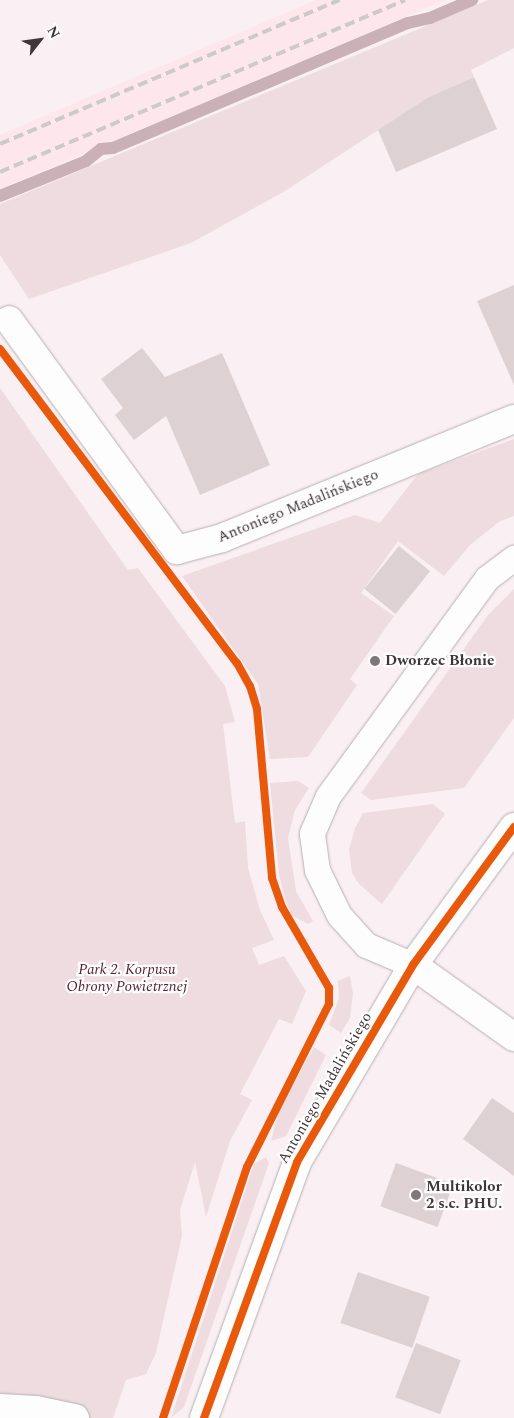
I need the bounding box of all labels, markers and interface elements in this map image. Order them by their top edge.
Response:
north arrow [15,15,65,65]
text: N [41,22,65,42]
street label: Antoniego Madalińskiego [215,465,381,547]
place label: Dworzec Błonie [385,652,494,670]
marker: Dworzec Błonie [369,655,381,667]
park label: Park 2. Korpusu Obrony Powietrznej [67,960,187,995]
street label: Antoniego Madalińskiego [274,1009,376,1167]
place label: Multikolor 2 s.c. PHU. [426,1177,502,1212]
marker: Multikolor 2 s.c. PHU. [410,1189,422,1201]

